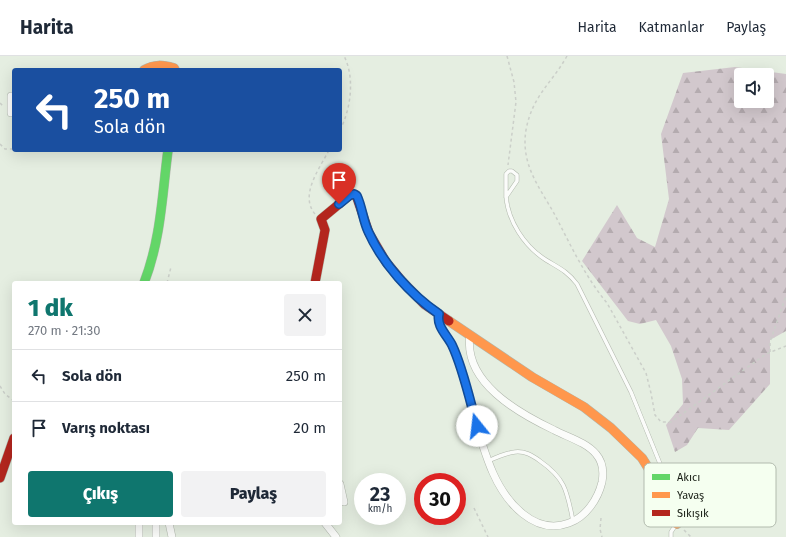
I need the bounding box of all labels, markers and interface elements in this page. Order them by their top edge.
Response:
text: Harita [20,16,74,39]
text: Harita [578,19,617,36]
text: Katmanlar [639,19,704,36]
text: Paylaş [726,19,766,36]
map controls [734,68,774,108]
button: sound [734,68,774,108]
text: 250 m [94,82,170,115]
icon: left [28,84,80,136]
text: Sola dön [94,116,166,138]
pin [322,163,356,204]
icon: arrive [328,169,350,191]
text: 1 dk [28,294,73,322]
button: close [284,294,326,336]
text: 270 m · 21:30 [28,323,101,338]
icon: left [28,365,50,387]
text: Sola dön [62,367,122,385]
text: 250 m [286,367,326,385]
position arrow [456,405,498,447]
icon: arrive [28,417,50,439]
text: Varış noktası [62,419,150,437]
text: 20 m [293,419,326,437]
legend [644,463,776,527]
button: Çıkış [28,471,173,517]
button: Paylaş [181,471,326,517]
text: Akıcı [677,471,700,484]
speed limit sign: 30 [414,473,466,525]
text: 23 [370,482,390,506]
text: Yavaş [677,489,704,502]
text: km/h [368,503,392,515]
text: Sıkışık [677,507,709,520]

